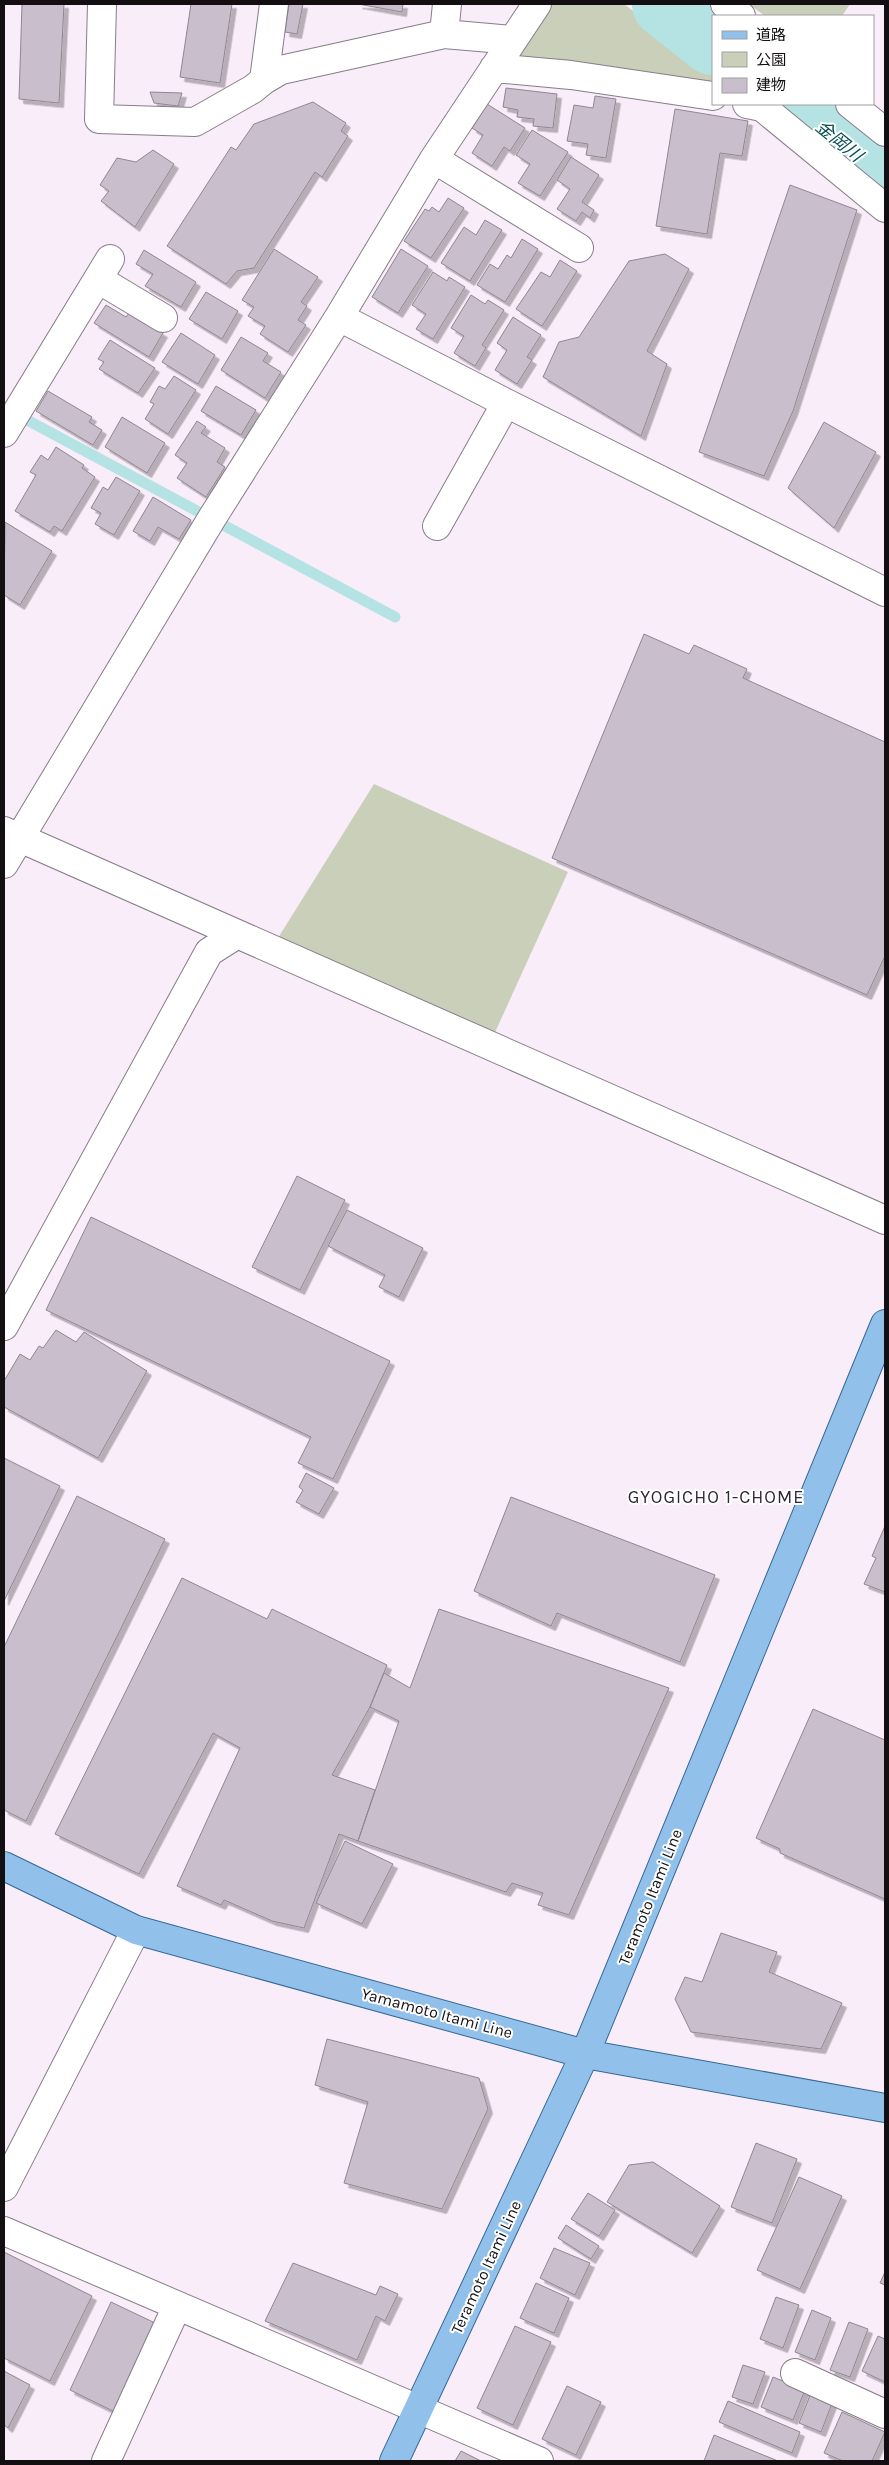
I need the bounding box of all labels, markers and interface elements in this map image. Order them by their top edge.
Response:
legend [712,15,874,105]
text: 道路 [756,26,786,44]
text: 公園 [756,51,786,69]
text: 建物 [756,76,786,94]
water label: 金岡川 [811,115,868,168]
district label: GYOGICHO 1-CHOME [628,1486,804,1508]
street label: Teramoto Itami Line [614,1826,686,1968]
street label: Yamamoto Itami Line [359,1984,515,2042]
street label: Teramoto Itami Line [447,2197,525,2337]

